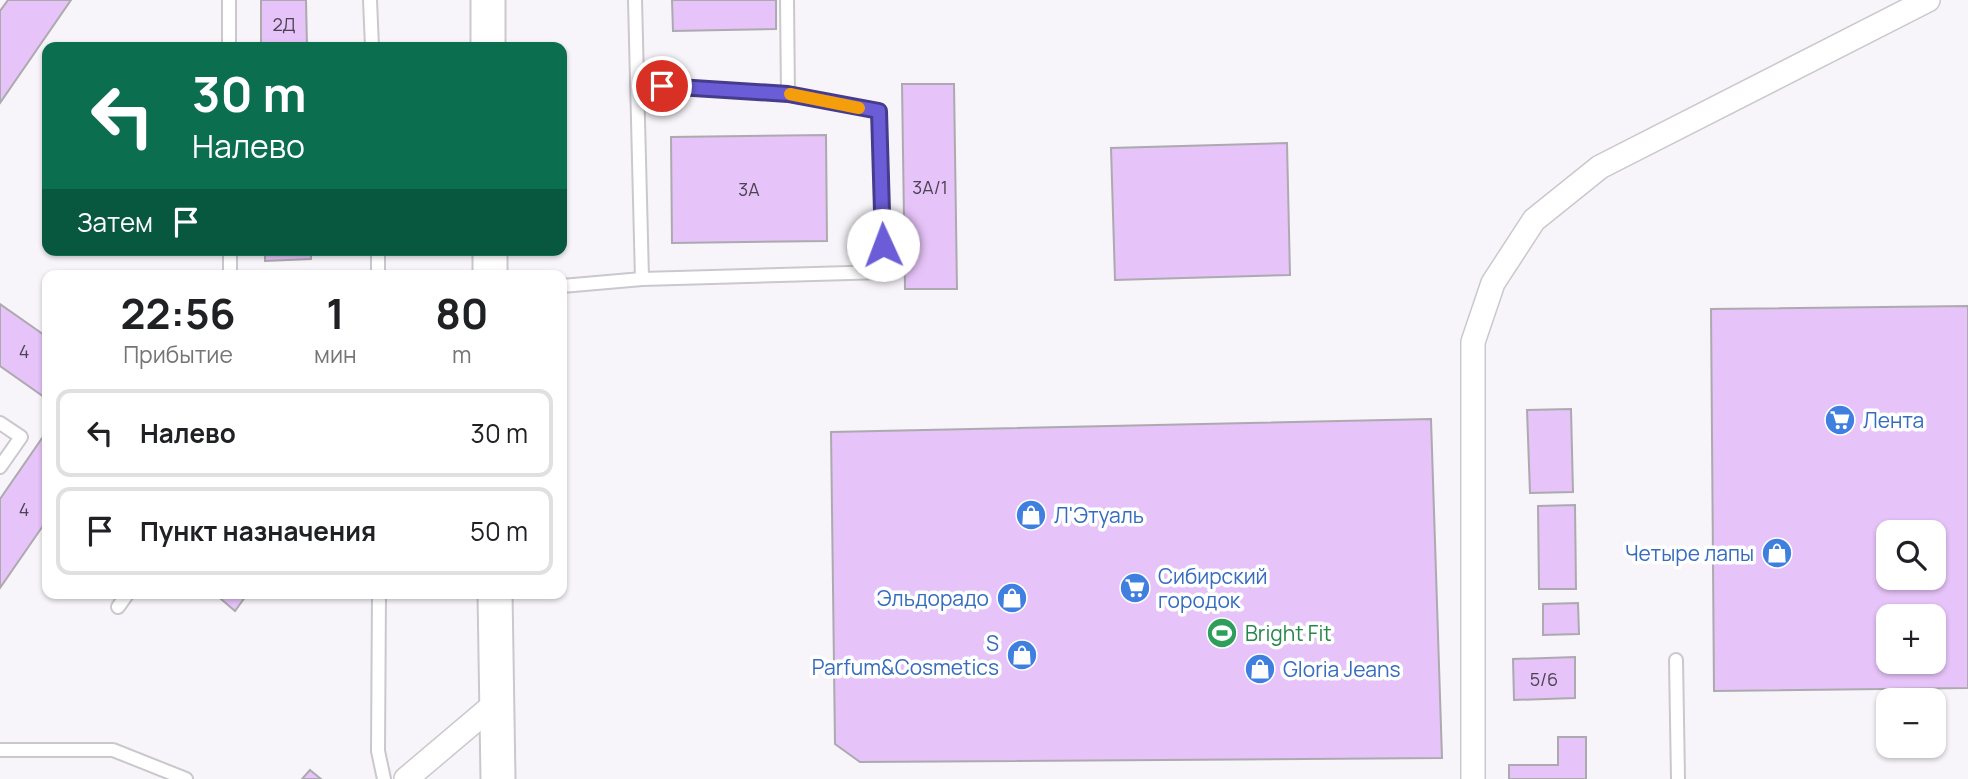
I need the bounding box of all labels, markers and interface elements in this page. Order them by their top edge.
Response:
house number: 2Д [272,12,296,36]
pin [632,56,692,116]
text: 30 m [192,60,307,127]
icon: arrive [643,67,681,105]
icon: left [77,70,168,161]
text: Налево [192,124,305,168]
house number: 3А/1 [912,175,948,199]
house number: 3А [738,177,760,201]
icon: arrive [167,203,205,241]
text: Затем [77,204,153,240]
position arrow [846,208,920,282]
text: 22:56 [120,284,236,342]
text: 1 [326,284,345,342]
text: 80 [435,284,489,342]
text: Прибытие [123,338,233,370]
text: мин [314,338,357,370]
text: m [452,338,472,370]
house number: 4 [19,339,29,363]
supermarket icon: Лента [1823,403,1857,437]
place label: Лента [1863,406,1924,434]
icon: left [81,414,119,452]
text: Налево [140,415,236,451]
text: 30 m [471,415,528,451]
house number: 4 [19,497,29,521]
shop icon: Л'Этуаль [1014,498,1048,532]
place label: Л'Этуаль [1054,501,1144,529]
icon: arrive [81,512,119,550]
text: Пункт назначения [140,513,376,549]
text: 50 m [470,513,528,549]
map controls [1876,520,1946,758]
button: search [1876,520,1946,590]
shop icon: Четыре лапы [1760,536,1794,570]
place label: Четыре лапы [1625,539,1754,567]
place label: Сибирский городок [1158,562,1268,614]
supermarket icon: Сибирский городок [1118,571,1152,605]
shop icon: Эльдорадо [995,581,1029,615]
place label: Эльдорадо [877,584,989,612]
button: + [1876,604,1946,674]
sports icon: Bright Fit [1205,616,1239,650]
place label: Bright Fit [1245,619,1332,647]
place label: S Parfum&Cosmetics [812,629,999,681]
shop icon: S Parfum&Cosmetics [1005,638,1039,672]
shop icon: Gloria Jeans [1243,652,1277,686]
place label: Gloria Jeans [1283,655,1400,683]
house number: 5/6 [1530,667,1558,691]
button: − [1876,688,1946,758]

